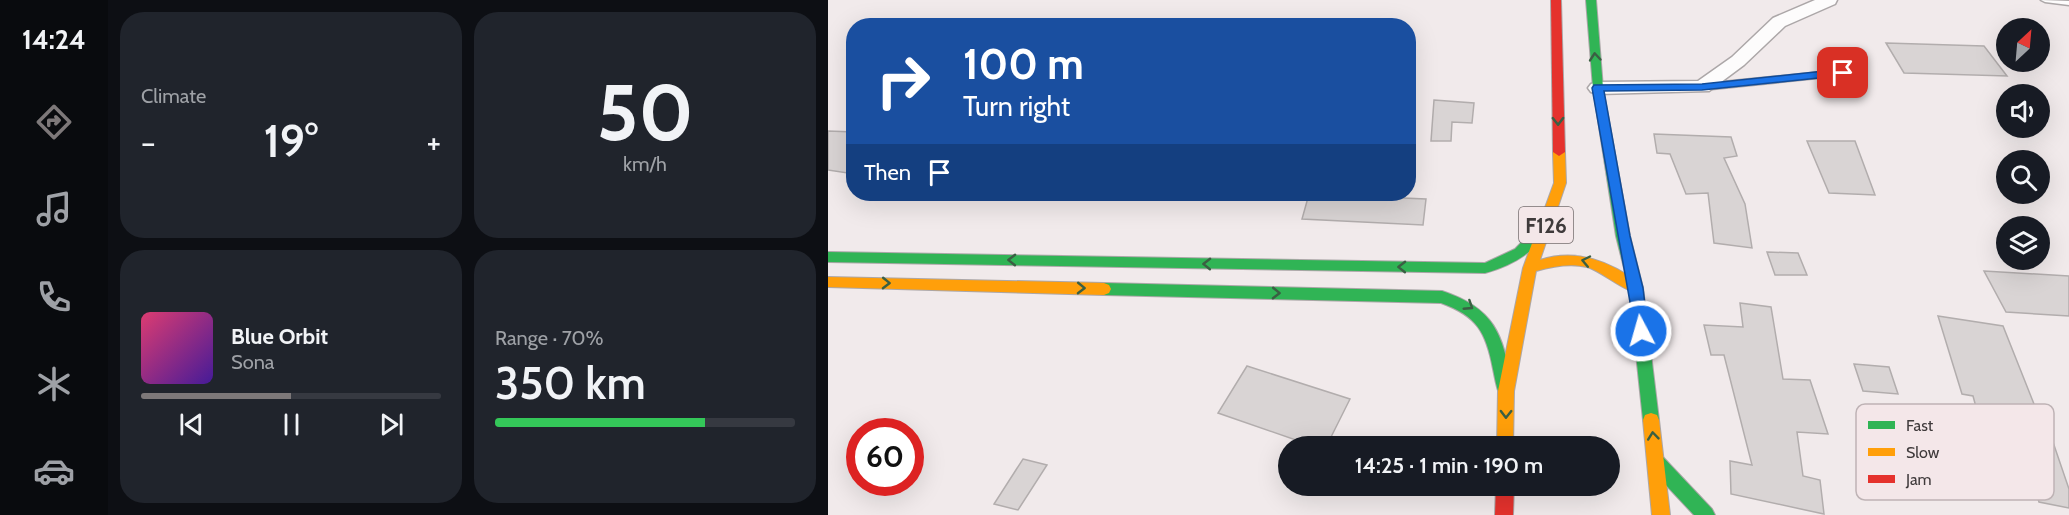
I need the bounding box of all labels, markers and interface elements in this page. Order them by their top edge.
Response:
north arrow [1996,18,2050,72]
map controls [1996,18,2050,270]
text: 14:24 [22,23,86,56]
text: 100 m [963,38,1084,90]
icon: right [864,42,942,120]
pin [1817,47,1868,98]
one-way arrow [1589,52,1602,61]
icon: arrive [1826,56,1859,89]
text: 50 [597,65,693,160]
text: Climate [141,84,206,108]
button: sound [1996,84,2050,138]
text: Turn right [963,90,1070,123]
icon: directions [33,101,75,143]
text: 19° [264,114,318,168]
one-way arrow [1552,117,1565,126]
text: − [141,122,156,162]
text: + [426,122,441,162]
button: search [1996,150,2050,204]
text: km/h [623,152,667,176]
icon: arrive [923,156,956,189]
text: Then [864,159,911,186]
icon: music [33,188,75,230]
road number: F126 [1519,207,1573,243]
button: layers [1996,216,2050,270]
one-way arrow [1007,254,1016,266]
one-way arrow [1581,255,1591,268]
one-way arrow [1202,257,1211,270]
one-way arrow [1397,261,1406,273]
icon: phone [33,276,75,318]
one-way arrow [882,277,891,290]
one-way arrow [1077,282,1086,294]
one-way arrow [1272,287,1281,299]
one-way arrow [1463,299,1473,311]
position arrow [1609,299,1673,363]
text: Blue Orbit [231,323,328,350]
text: Range · 70% [495,326,604,350]
text: Sona [231,350,274,374]
text: 350 km [495,356,646,410]
icon: climate [33,363,75,405]
legend [1856,404,2054,500]
icon: previous [175,408,208,441]
icon: pause [275,408,308,441]
icon: next [375,408,408,441]
one-way arrow [1499,409,1512,418]
text: Fast [1906,416,1934,435]
speed limit sign: 60 [846,418,924,496]
one-way arrow [1647,431,1660,441]
text: Slow [1906,443,1940,462]
icon: car [33,450,75,492]
text: 14:25 · 1 min · 190 m [1355,452,1543,479]
text: Jam [1905,470,1932,489]

